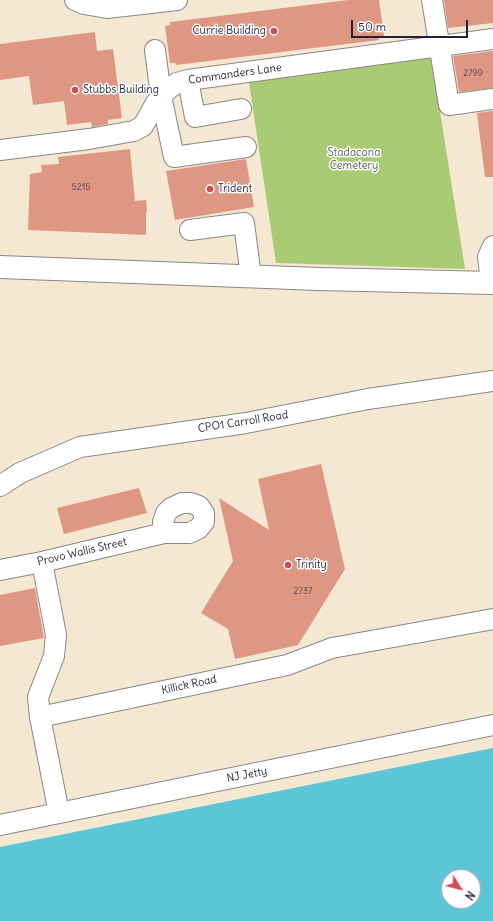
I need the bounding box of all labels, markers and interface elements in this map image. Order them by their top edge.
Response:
scale bar [353,12,470,38]
text: 50 m [358,19,386,34]
place label: Currie Building [193,24,266,38]
marker: Currie Building [269,26,279,36]
street label: Commanders Lane [187,61,283,87]
house number: 2799 [463,68,483,78]
place label: Stubbs Building [83,83,159,97]
marker: Stubbs Building [70,85,80,95]
park label: Stadacona Cemetery [328,146,380,172]
house number: 5215 [72,182,90,192]
place label: Trident [218,182,252,196]
marker: Trident [205,184,215,194]
street label: CPO1 Carroll Road [197,408,289,436]
street label: Provo Wallis Street [36,535,128,569]
place label: Trinity [296,558,327,572]
marker: Trinity [283,560,293,570]
house number: 2737 [294,586,312,596]
street label: Killick Road [160,673,218,697]
street label: NJ Jetty [226,765,268,785]
north arrow [441,869,481,909]
text: N [462,888,478,903]

